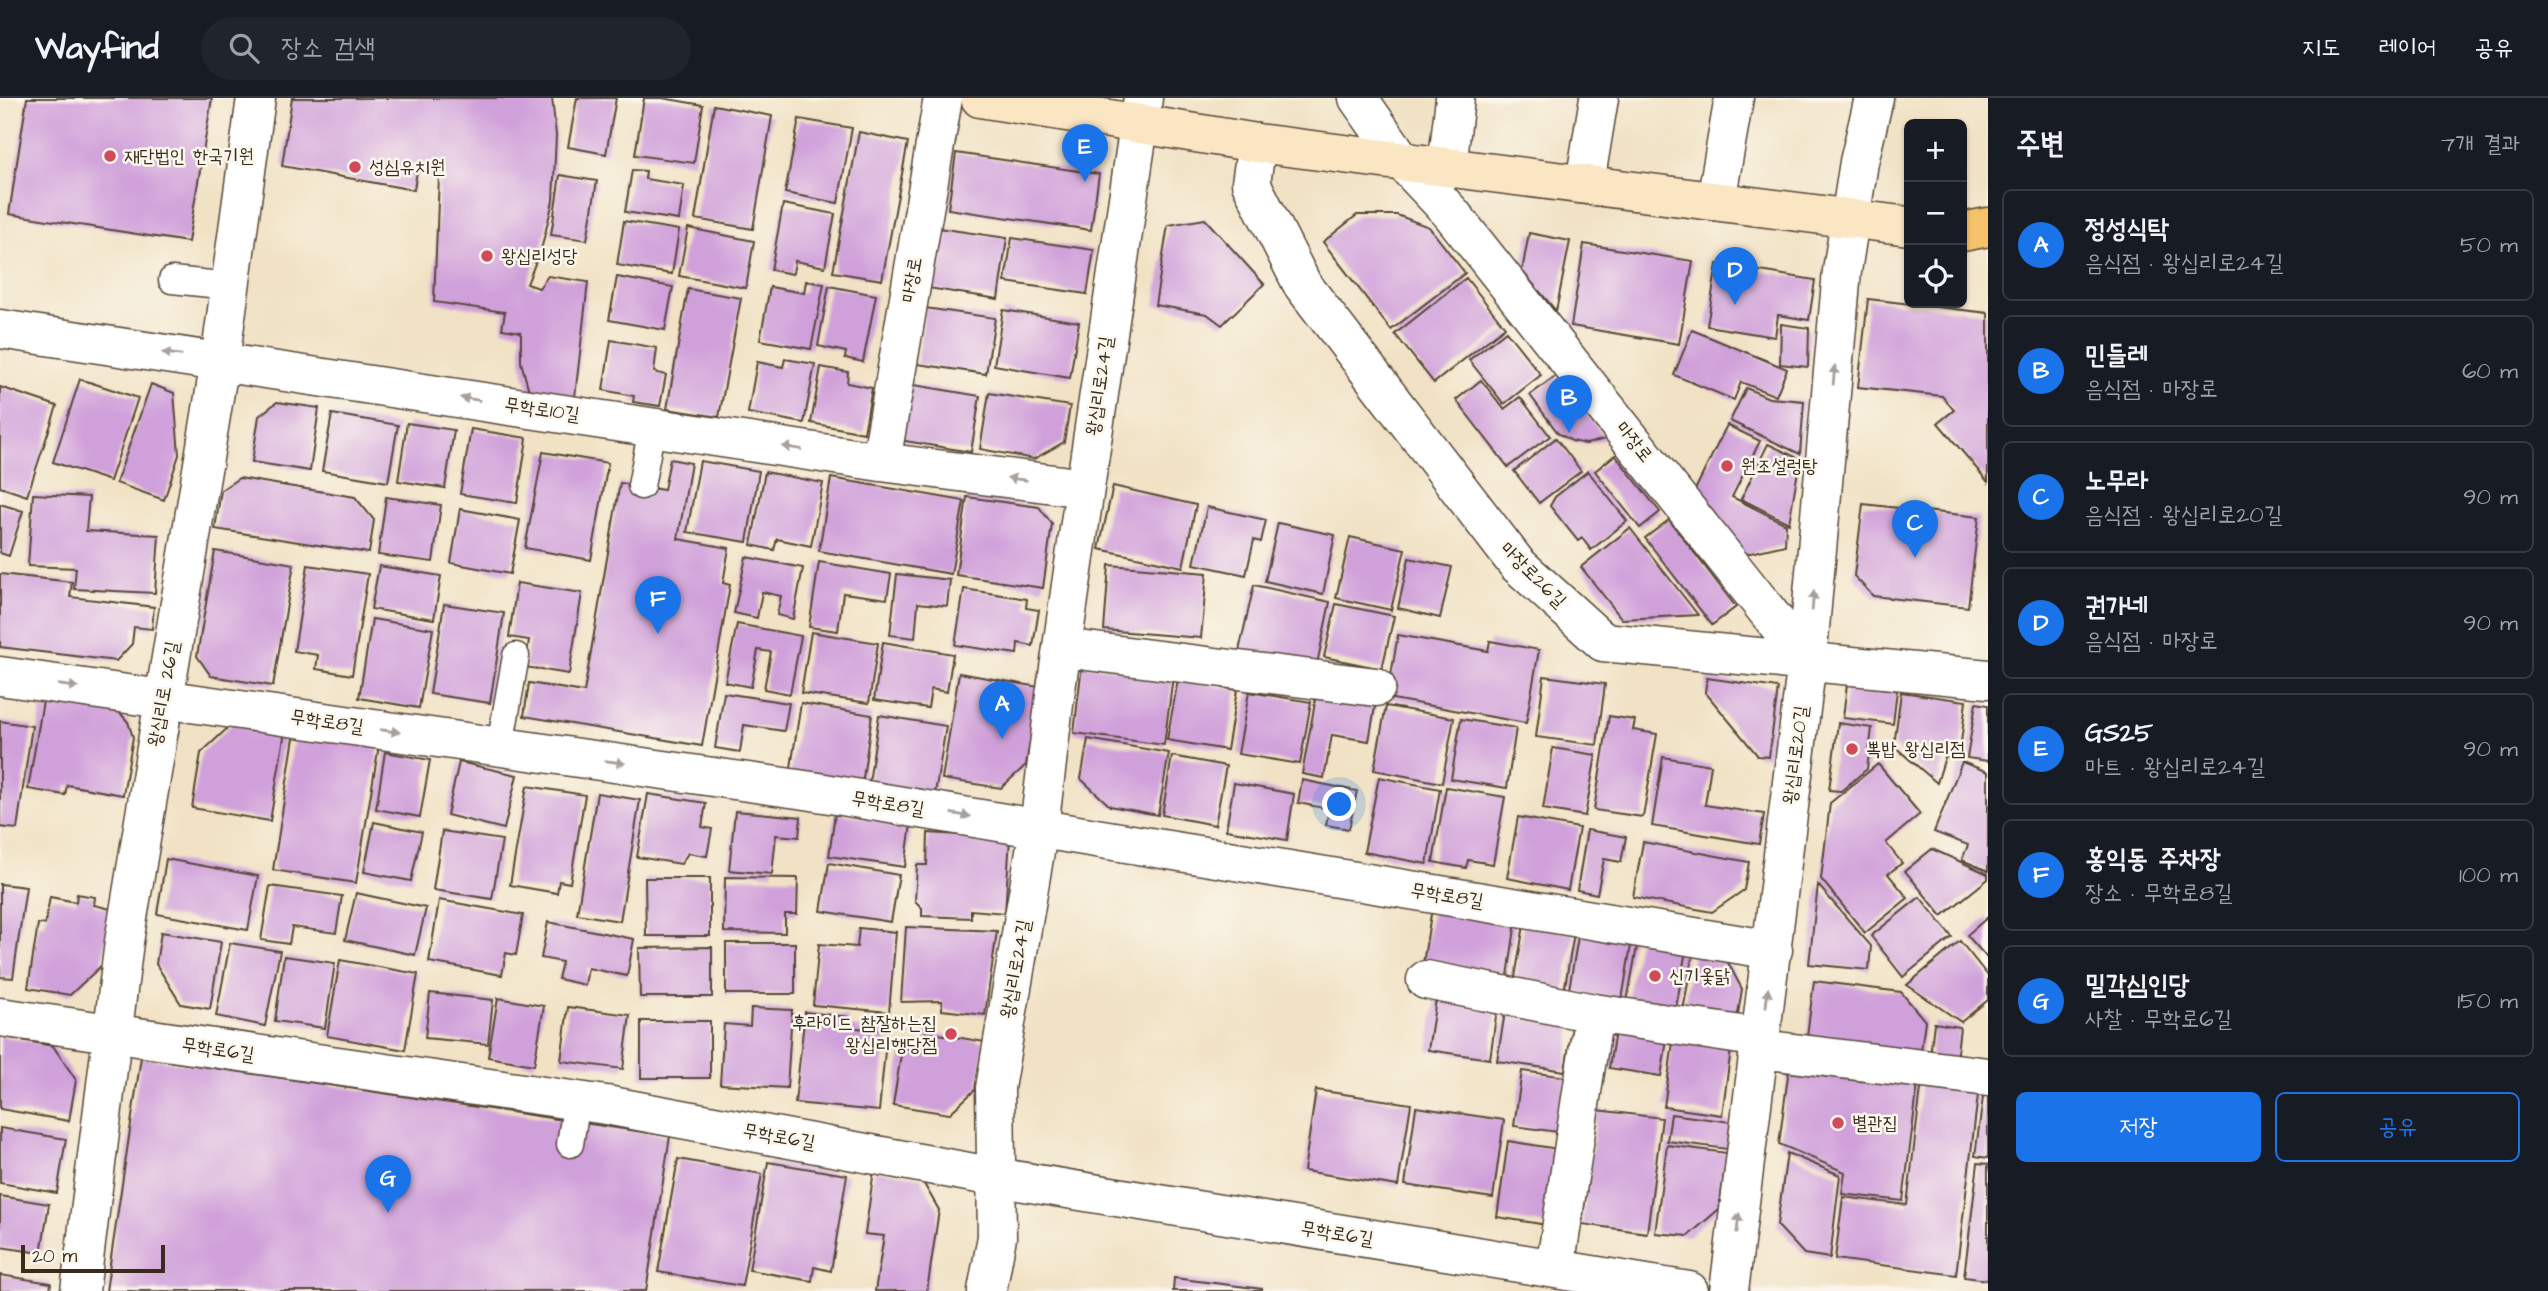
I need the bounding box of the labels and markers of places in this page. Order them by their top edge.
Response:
pin: E [1062,124,1108,182]
place label: 재단법인 한국기원 [124,143,254,170]
marker: 재단법인 한국기원 [102,148,118,164]
place label: 성심유치원 [369,154,445,181]
marker: 성심유치원 [347,159,363,175]
place label: 왕십리성당 [501,243,577,270]
pin: D [1712,247,1758,305]
marker: 왕십리성당 [479,248,495,264]
pin: B [1546,375,1592,433]
place label: 원조설렁탕 [1741,453,1818,480]
marker: 원조설렁탕 [1719,458,1735,474]
pin: C [1892,500,1938,558]
pin: F [635,576,681,634]
pin: A [979,681,1025,739]
place label: 뽁밥 왕십리점 [1866,736,1965,763]
marker: 뽁밥 왕십리점 [1844,741,1860,757]
place label: 신기옻닭 [1669,963,1730,990]
marker: 신기옻닭 [1647,968,1663,984]
place label: 후라이드 참잘하는집 왕십리행당점 [792,1010,937,1059]
marker: 후라이드 참잘하는집 왕십리행당점 [943,1026,959,1042]
place label: 별관집 [1852,1110,1898,1137]
marker: 별관집 [1830,1115,1846,1131]
pin: G [365,1155,411,1213]

